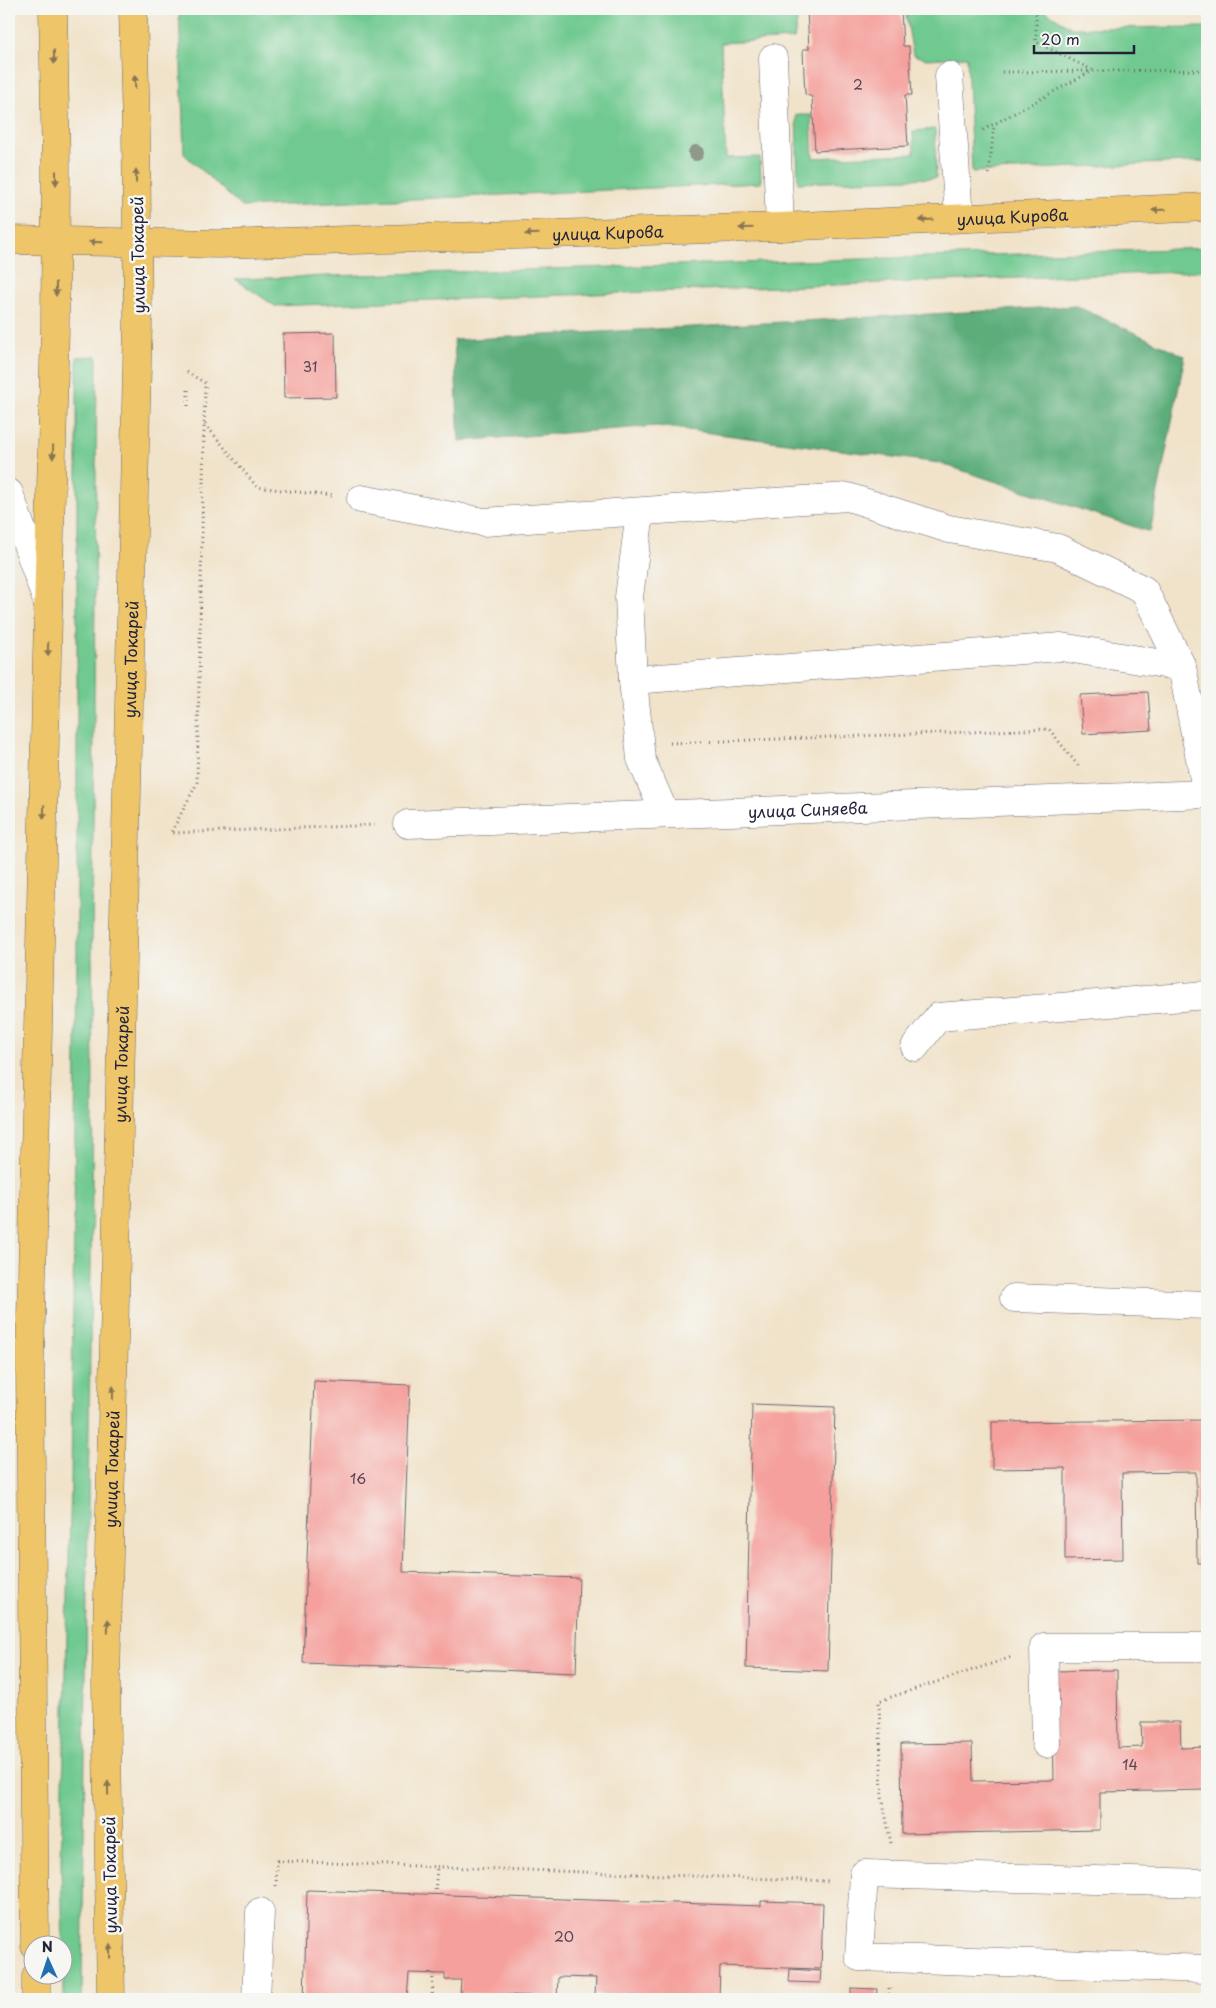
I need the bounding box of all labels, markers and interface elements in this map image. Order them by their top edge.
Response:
scale bar [1034,22,1134,54]
text: 20 m [1041,27,1080,50]
one-way arrow [50,50,58,66]
one-way arrow [131,73,139,89]
house number: 2 [853,74,863,95]
one-way arrow [132,168,140,184]
one-way arrow [52,170,60,186]
street label: улица Токарей [124,196,150,314]
street label: улица Кирова [956,202,1069,231]
one-way arrow [1150,206,1166,214]
one-way arrow [918,217,934,225]
street label: улица Кирова [552,219,664,246]
one-way arrow [738,224,754,232]
one-way arrow [523,230,539,238]
one-way arrow [88,237,104,245]
one-way arrow [52,282,60,298]
house number: 31 [303,356,317,377]
one-way arrow [48,444,56,460]
street label: улица Токарей [117,600,143,718]
one-way arrow [44,641,52,657]
street label: улица Синяева [748,795,868,823]
one-way arrow [40,804,48,820]
street label: улица Токарей [107,1005,134,1123]
one-way arrow [109,1385,117,1401]
street label: улица Токарей [98,1410,124,1528]
house number: 16 [350,1468,366,1489]
one-way arrow [104,1617,112,1633]
house number: 14 [1122,1754,1138,1775]
one-way arrow [104,1780,112,1796]
street label: улица Токарей [96,1816,122,1934]
house number: 20 [554,1926,574,1947]
north arrow [22,1936,72,1986]
text: N [41,1936,53,1957]
one-way arrow [106,1942,114,1958]

